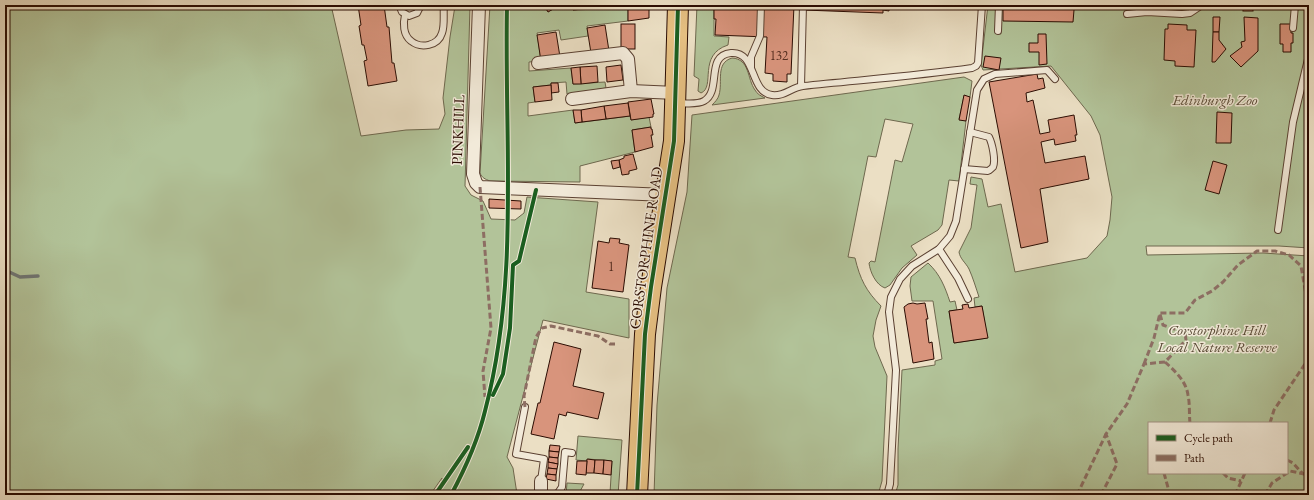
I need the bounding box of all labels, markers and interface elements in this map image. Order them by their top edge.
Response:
house number: 132 [770,47,789,64]
park label: Edinburgh Zoo [1171,90,1258,109]
street label: PINKHILL [447,94,468,165]
street label: CORSTORPHINE ROAD [625,165,666,330]
house number: 1 [608,258,614,275]
park label: Corstorphine Hill Local Nature Reserve [1156,320,1278,356]
legend [1148,422,1288,474]
text: Cycle path [1184,430,1233,446]
text: Path [1184,450,1205,466]

